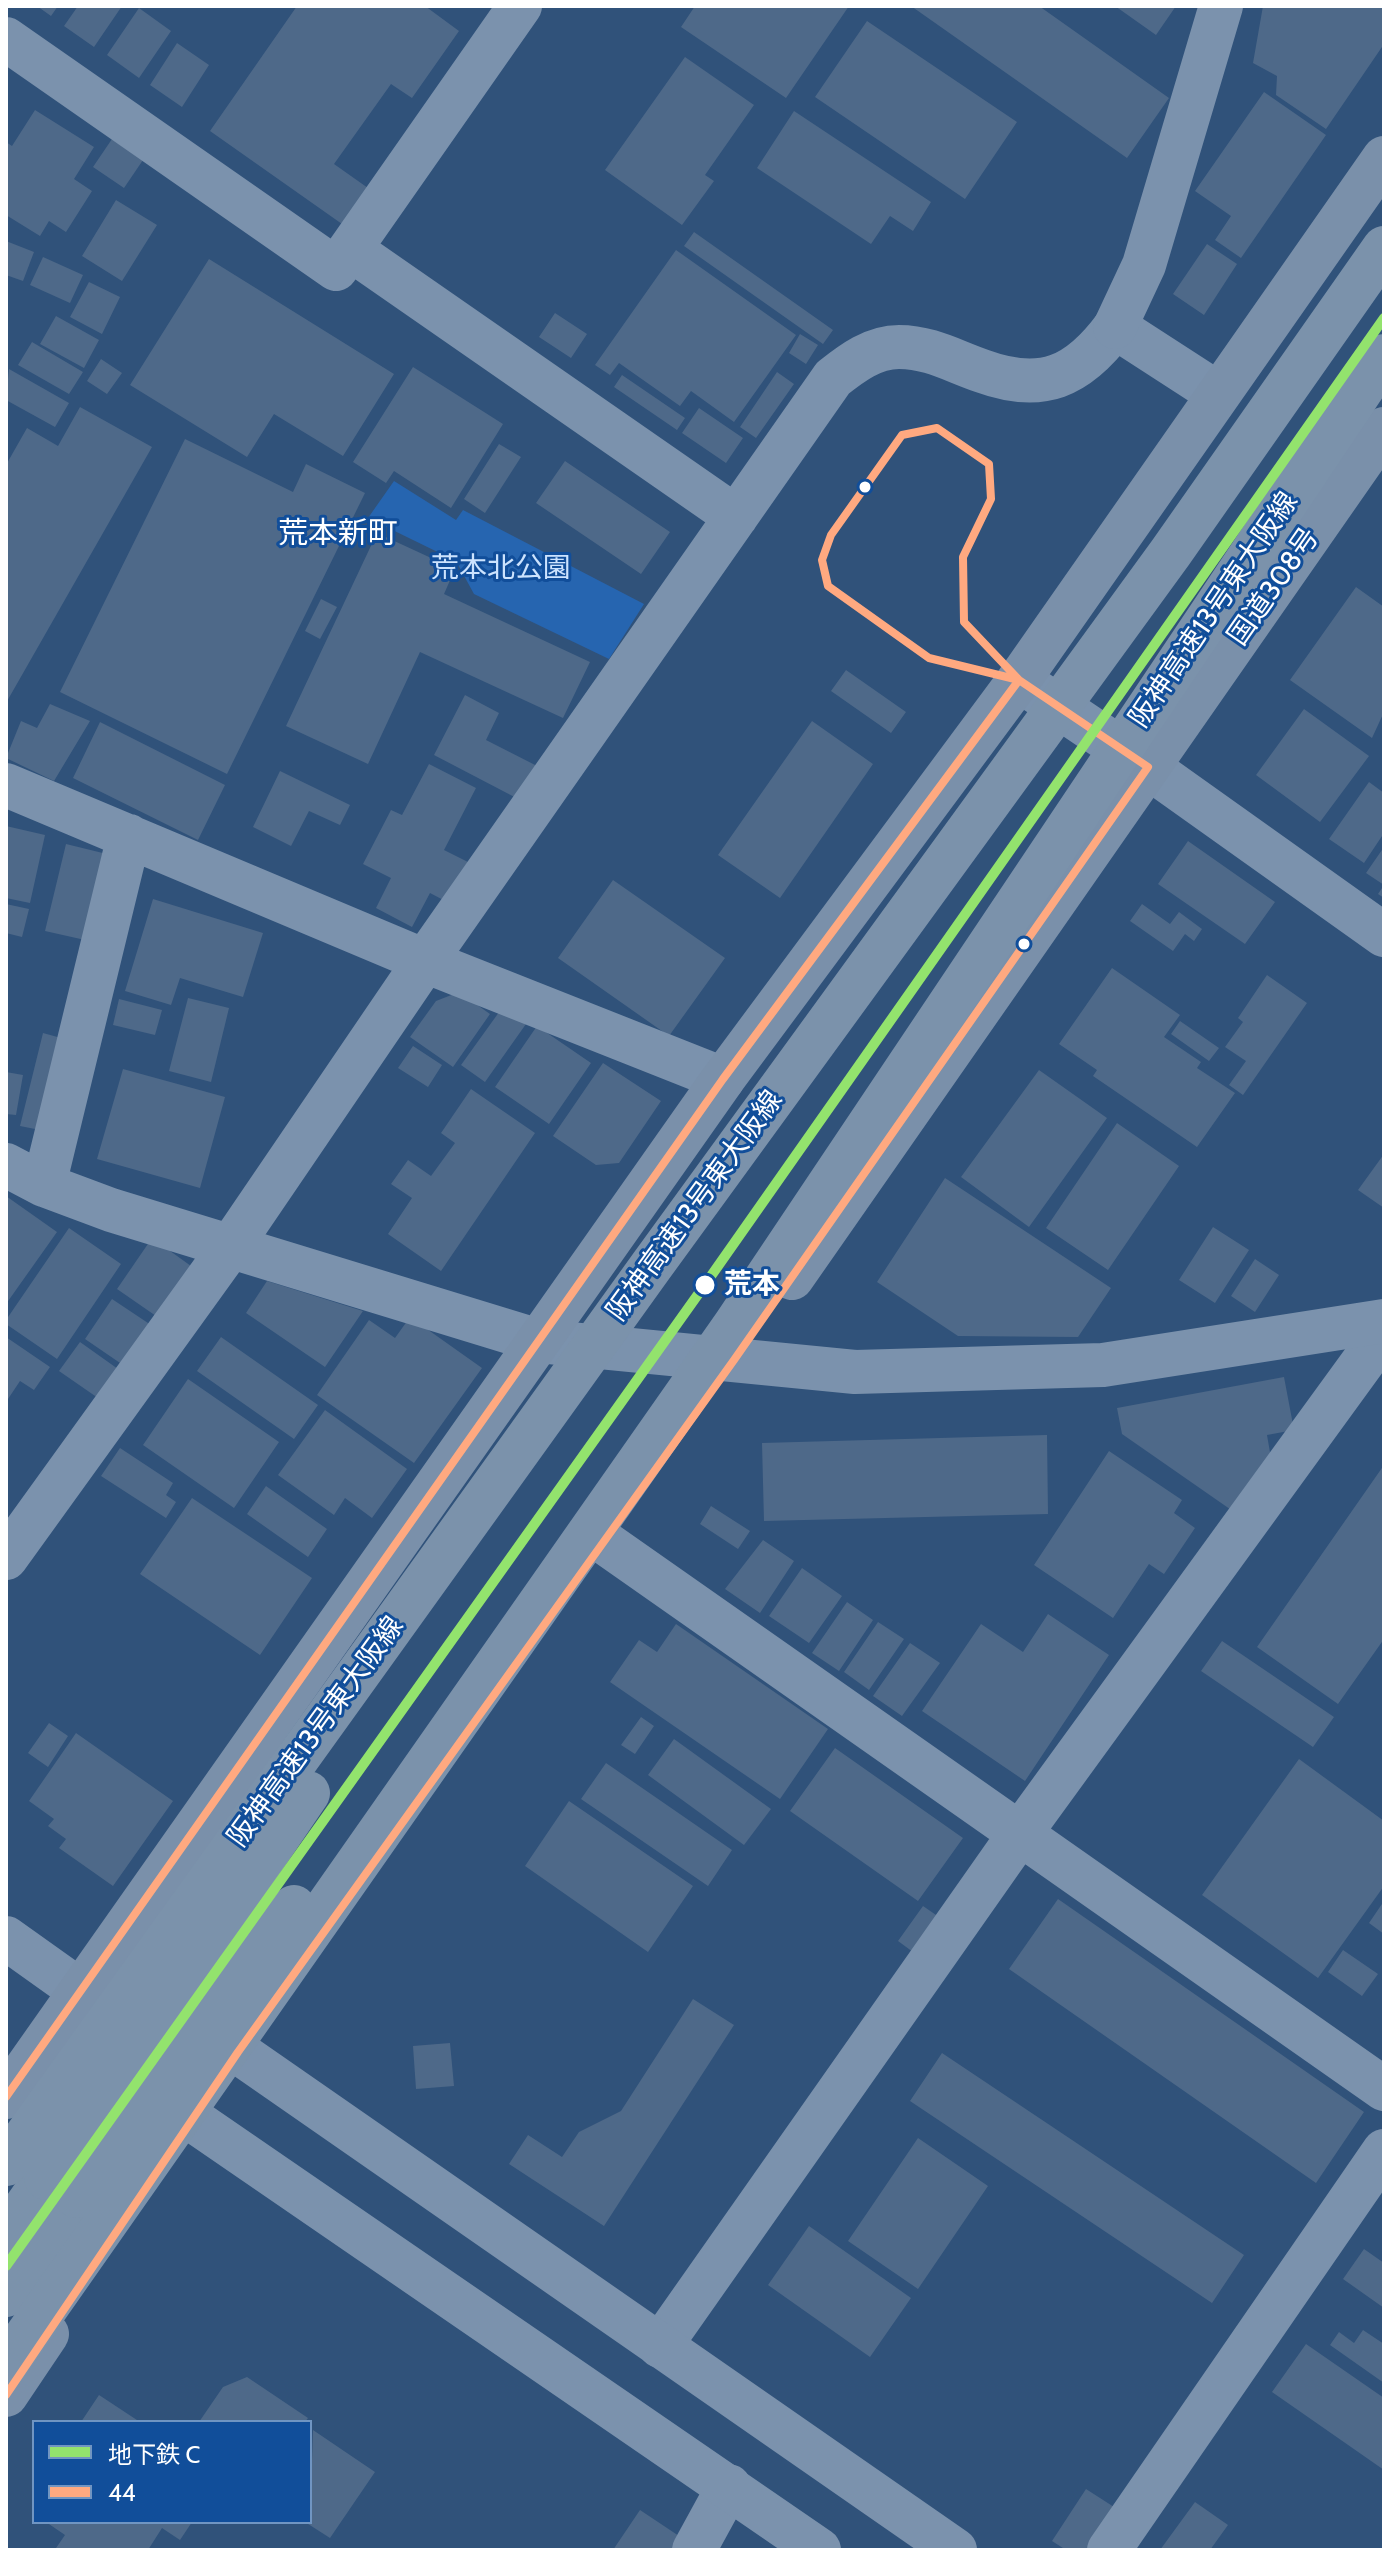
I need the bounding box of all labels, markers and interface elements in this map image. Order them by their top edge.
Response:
unlabelled marker [857,479,873,495]
street label: 阪神高速13号東大阪線 [1123,486,1305,734]
district label: 荒本新町 [278,516,398,552]
street label: 国道308号 [1221,522,1327,652]
park label: 荒本北公園 [431,552,571,586]
unlabelled marker [1016,936,1032,952]
street label: 阪神高速13号東大阪線 [600,1084,790,1328]
place label: 荒本 [724,1268,780,1302]
marker: 荒本 [693,1273,717,1297]
street label: 阪神高速13号東大阪線 [221,1610,411,1854]
legend [32,2420,312,2524]
text: 地下鉄 C [108,2440,200,2469]
text: 44 [108,2478,136,2507]

